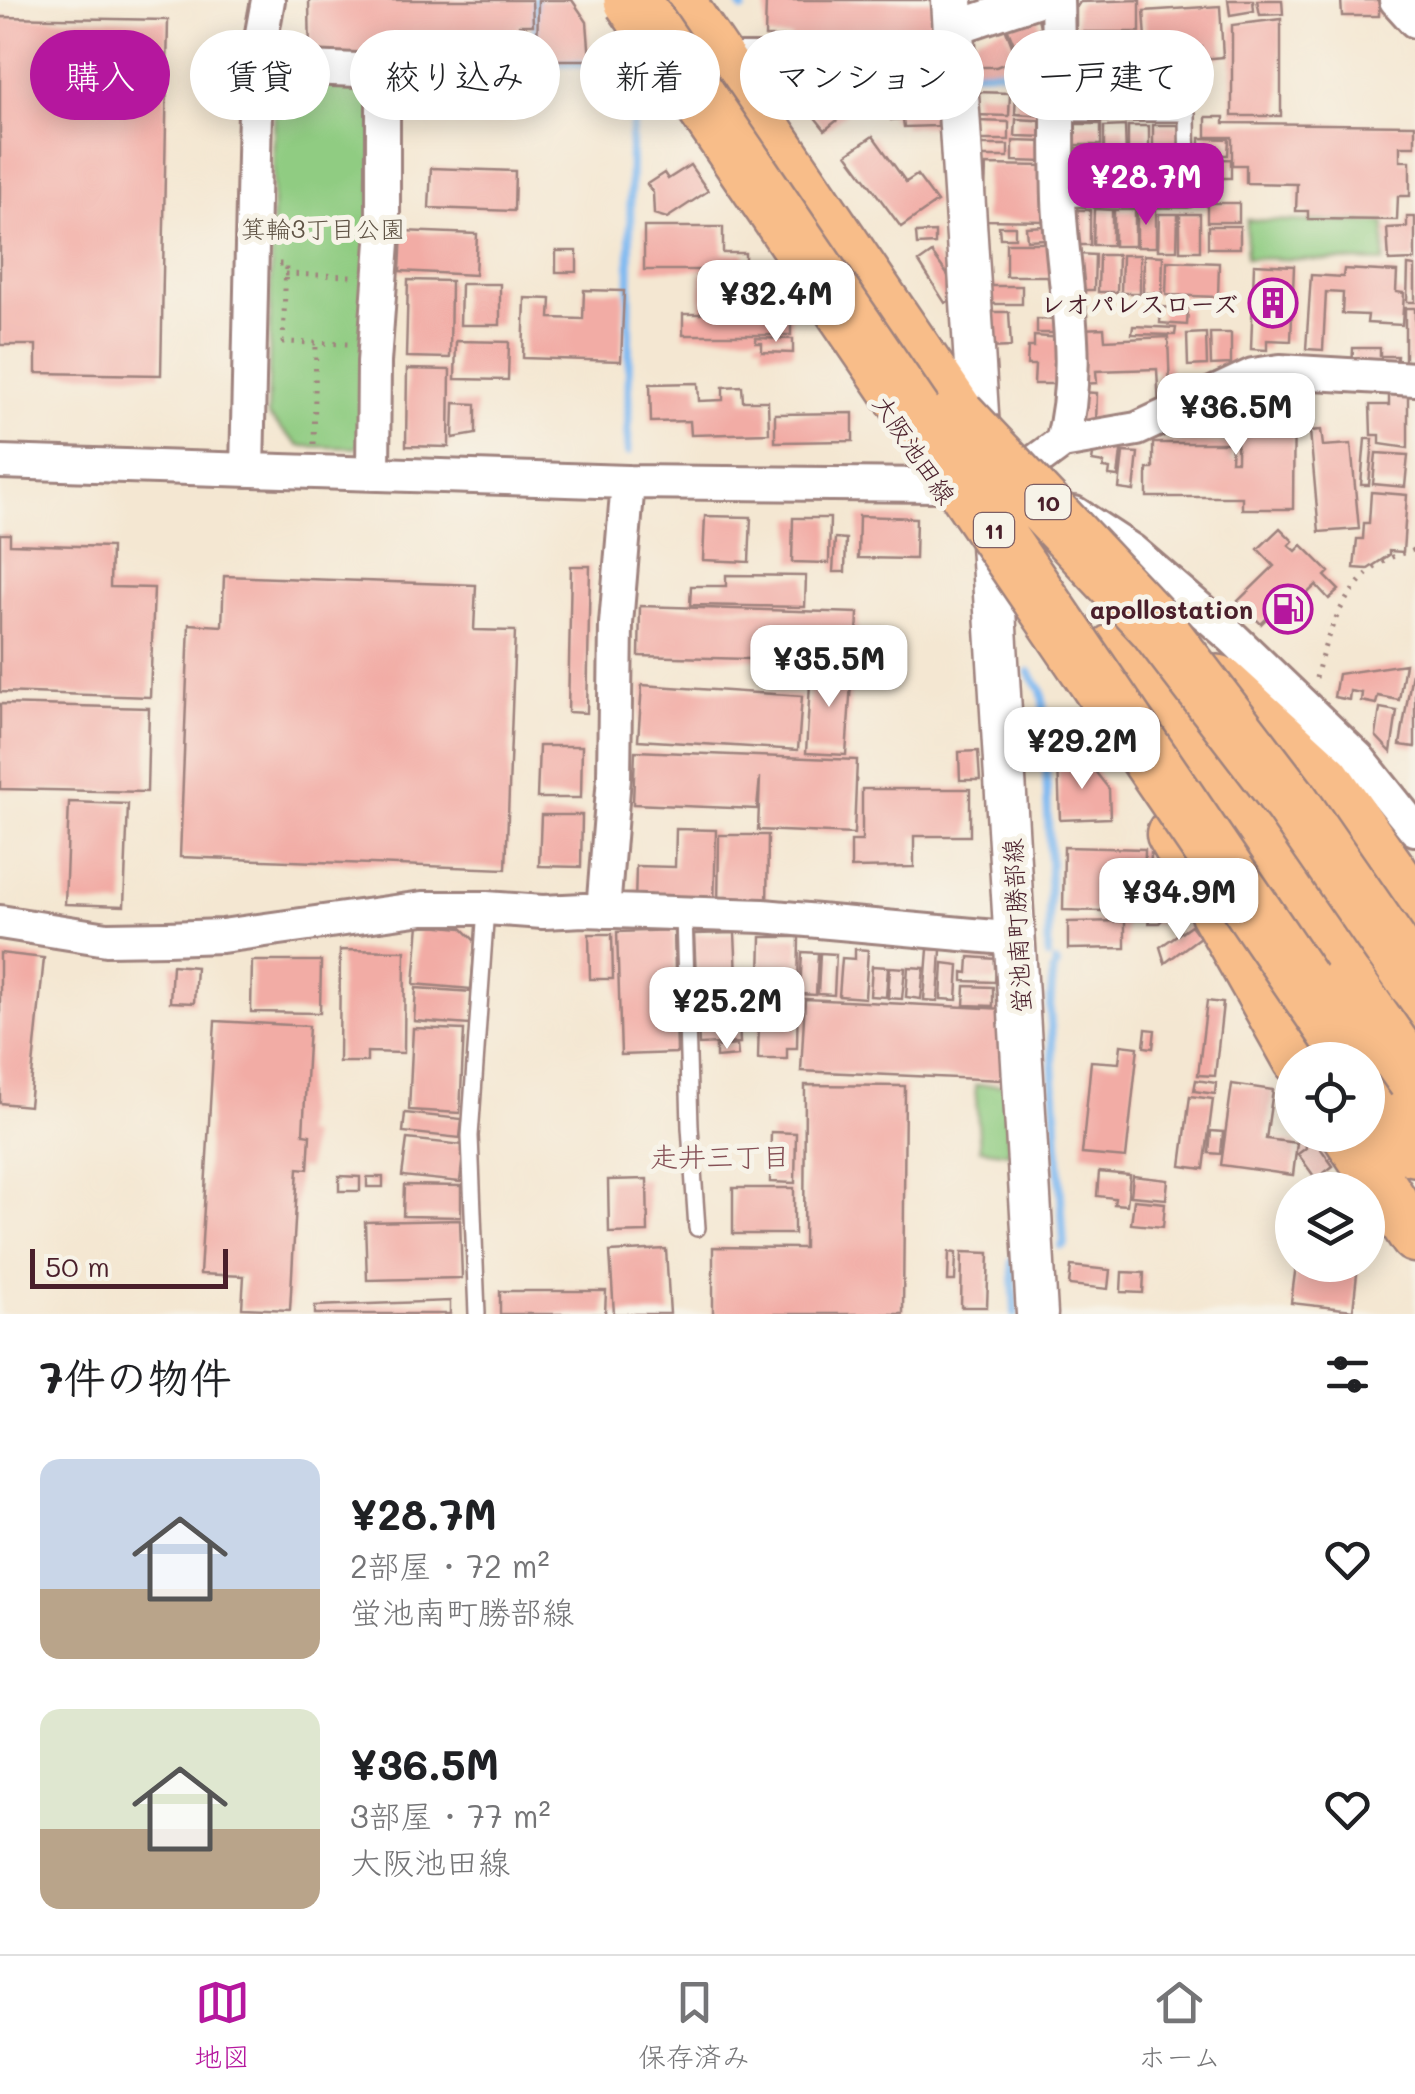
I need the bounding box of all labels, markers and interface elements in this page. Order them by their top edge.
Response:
chip: 購入 [30,30,170,120]
chip: 賃貸 [190,30,330,120]
chip: 絞り込み [350,30,560,120]
chip: 新着 [580,30,720,120]
chip: マンション [740,30,984,120]
chip: 一戸建て [1004,30,1214,120]
pin: ¥28.7M [1065,143,1227,228]
text: ¥28.7M [1090,154,1202,196]
park label: 箕輪3丁目公園 [241,212,405,244]
pin: ¥32.4M [695,260,857,345]
text: ¥32.4M [719,271,833,313]
building icon: レオパレスローズ [1247,277,1299,329]
place label: レオパレスローズ [1040,287,1238,319]
pin: ¥36.5M [1155,373,1317,458]
text: ¥36.5M [1179,384,1293,426]
street label: 大阪池田線 [867,388,963,510]
road number: 10 [1026,485,1070,519]
road number: 11 [974,513,1014,547]
fuel station icon: apollostation [1262,583,1314,635]
place label: apollostation [1090,593,1253,625]
pin: ¥35.5M [748,625,910,710]
text: ¥35.5M [772,636,886,678]
pin: ¥29.2M [1001,707,1163,792]
text: ¥29.2M [1026,718,1138,760]
street label: 蛍池南町勝部線 [995,838,1037,1014]
pin: ¥34.9M [1098,858,1260,943]
text: ¥34.9M [1121,869,1237,911]
pin: ¥25.2M [646,967,808,1052]
text: ¥25.2M [671,978,783,1020]
map controls [1275,1042,1385,1282]
button: locate [1275,1042,1385,1152]
district label: 走井三丁目 [650,1138,790,1174]
button: layers [1275,1172,1385,1282]
scale bar [30,1244,228,1288]
text: 50 m [45,1248,110,1284]
icon: filters [1320,1347,1375,1402]
text: 7件の物件 [40,1349,231,1404]
text: ¥28.7M [350,1486,497,1541]
icon: home [120,1499,240,1619]
icon: heart [1320,1532,1375,1587]
text: 2部屋 · 72 m² [350,1544,550,1586]
text: 蛍池南町勝部線 [350,1590,574,1632]
text: ¥36.5M [350,1736,500,1791]
icon: home [120,1749,240,1869]
icon: heart [1320,1782,1375,1837]
text: 3部屋 · 77 m² [350,1794,551,1836]
text: 大阪池田線 [350,1840,510,1882]
tab: 地図 [194,1975,250,2075]
tab: 保存済み [638,1975,750,2075]
tab: ホーム [1138,1975,1221,2075]

